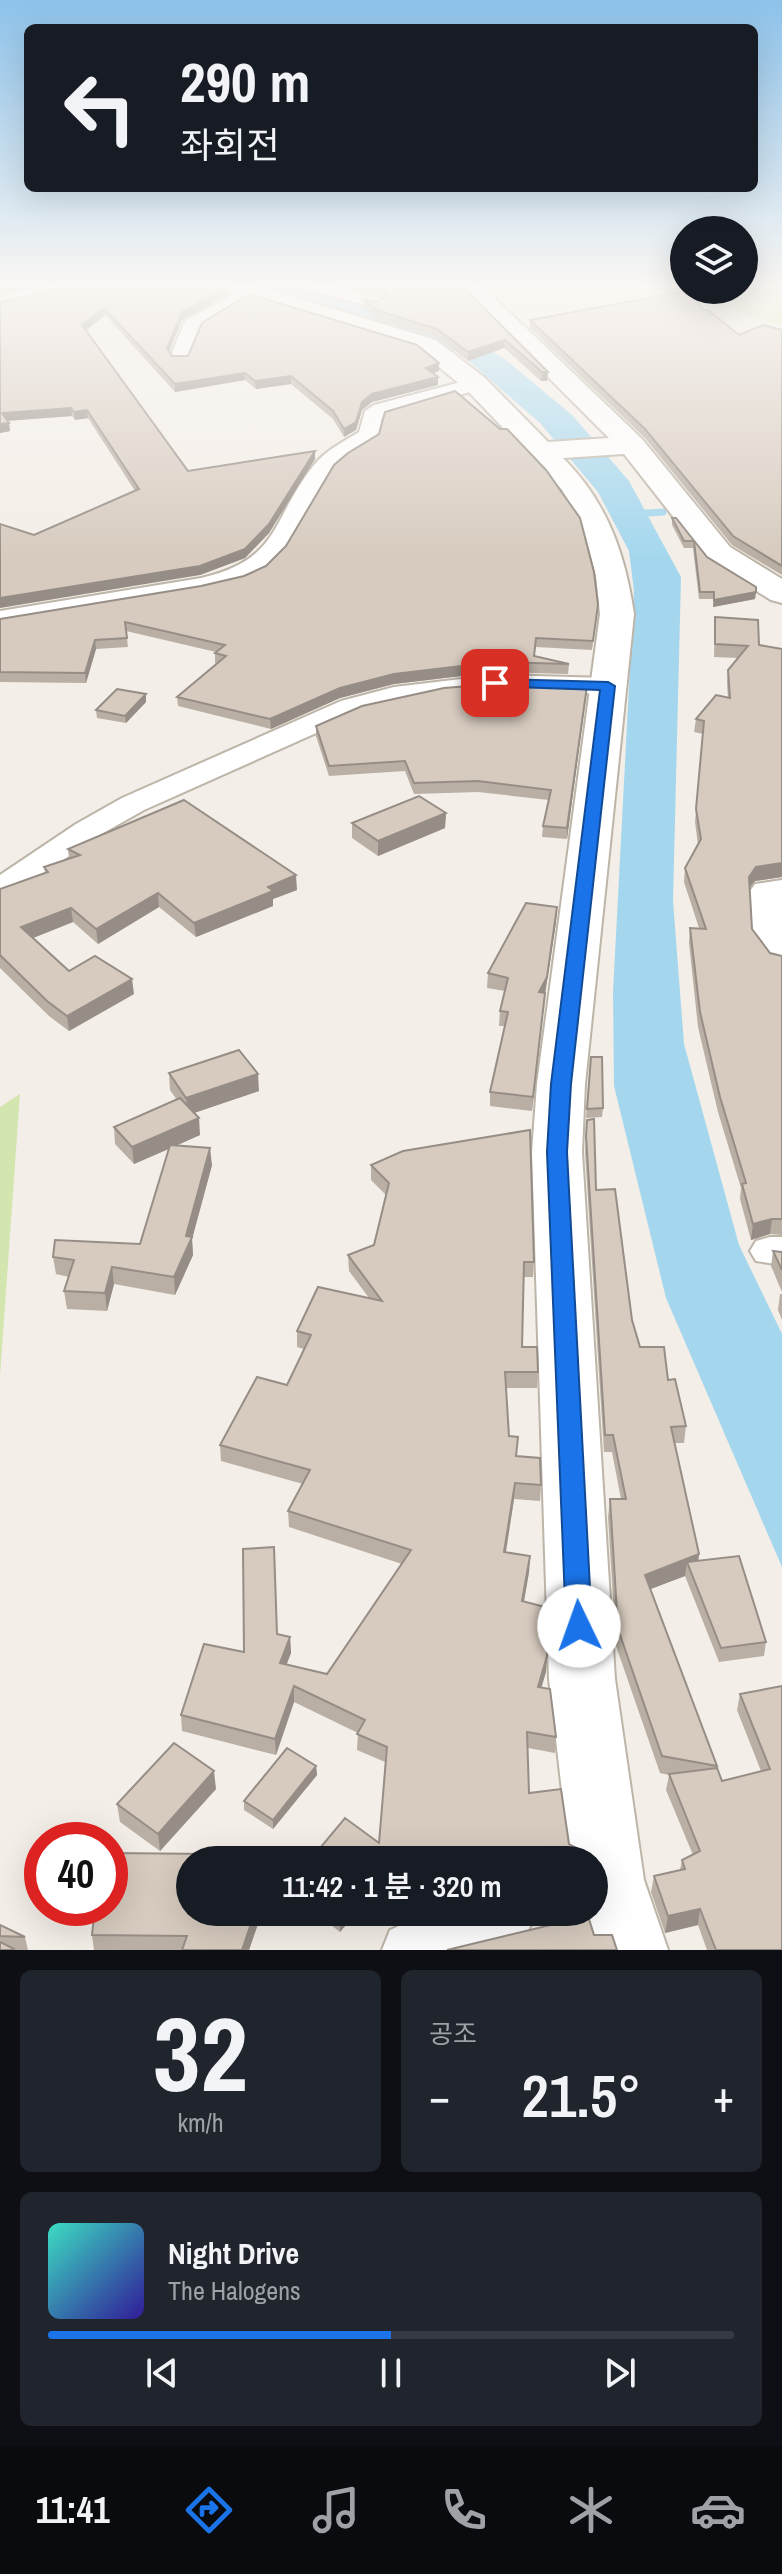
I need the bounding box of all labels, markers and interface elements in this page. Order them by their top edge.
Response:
text: 290 m [180,44,310,119]
icon: left [48,56,152,160]
text: 좌회전 [180,121,279,169]
map controls [670,216,758,304]
button: layers [670,216,758,304]
pin [461,649,529,717]
icon: arrive [473,661,517,705]
position arrow [537,1584,621,1668]
speed limit sign: 40 [24,1822,128,1926]
text: 11:42 · 1 분 · 320 m [282,1866,502,1906]
text: 32 [153,1983,248,2123]
text: 공조 [429,2016,477,2051]
text: 21.5° [522,2055,641,2136]
text: − [429,2066,450,2126]
text: + [713,2066,734,2126]
text: km/h [177,2105,224,2140]
text: Night Drive [168,2233,299,2273]
text: The Halogens [168,2273,301,2308]
icon: previous [140,2351,184,2395]
icon: pause [369,2351,413,2395]
icon: next [598,2351,642,2395]
icon: directions [181,2482,237,2538]
icon: music [308,2482,364,2538]
icon: phone [436,2482,492,2538]
icon: climate [563,2482,619,2538]
icon: car [690,2482,746,2538]
text: 11:41 [36,2486,110,2534]

